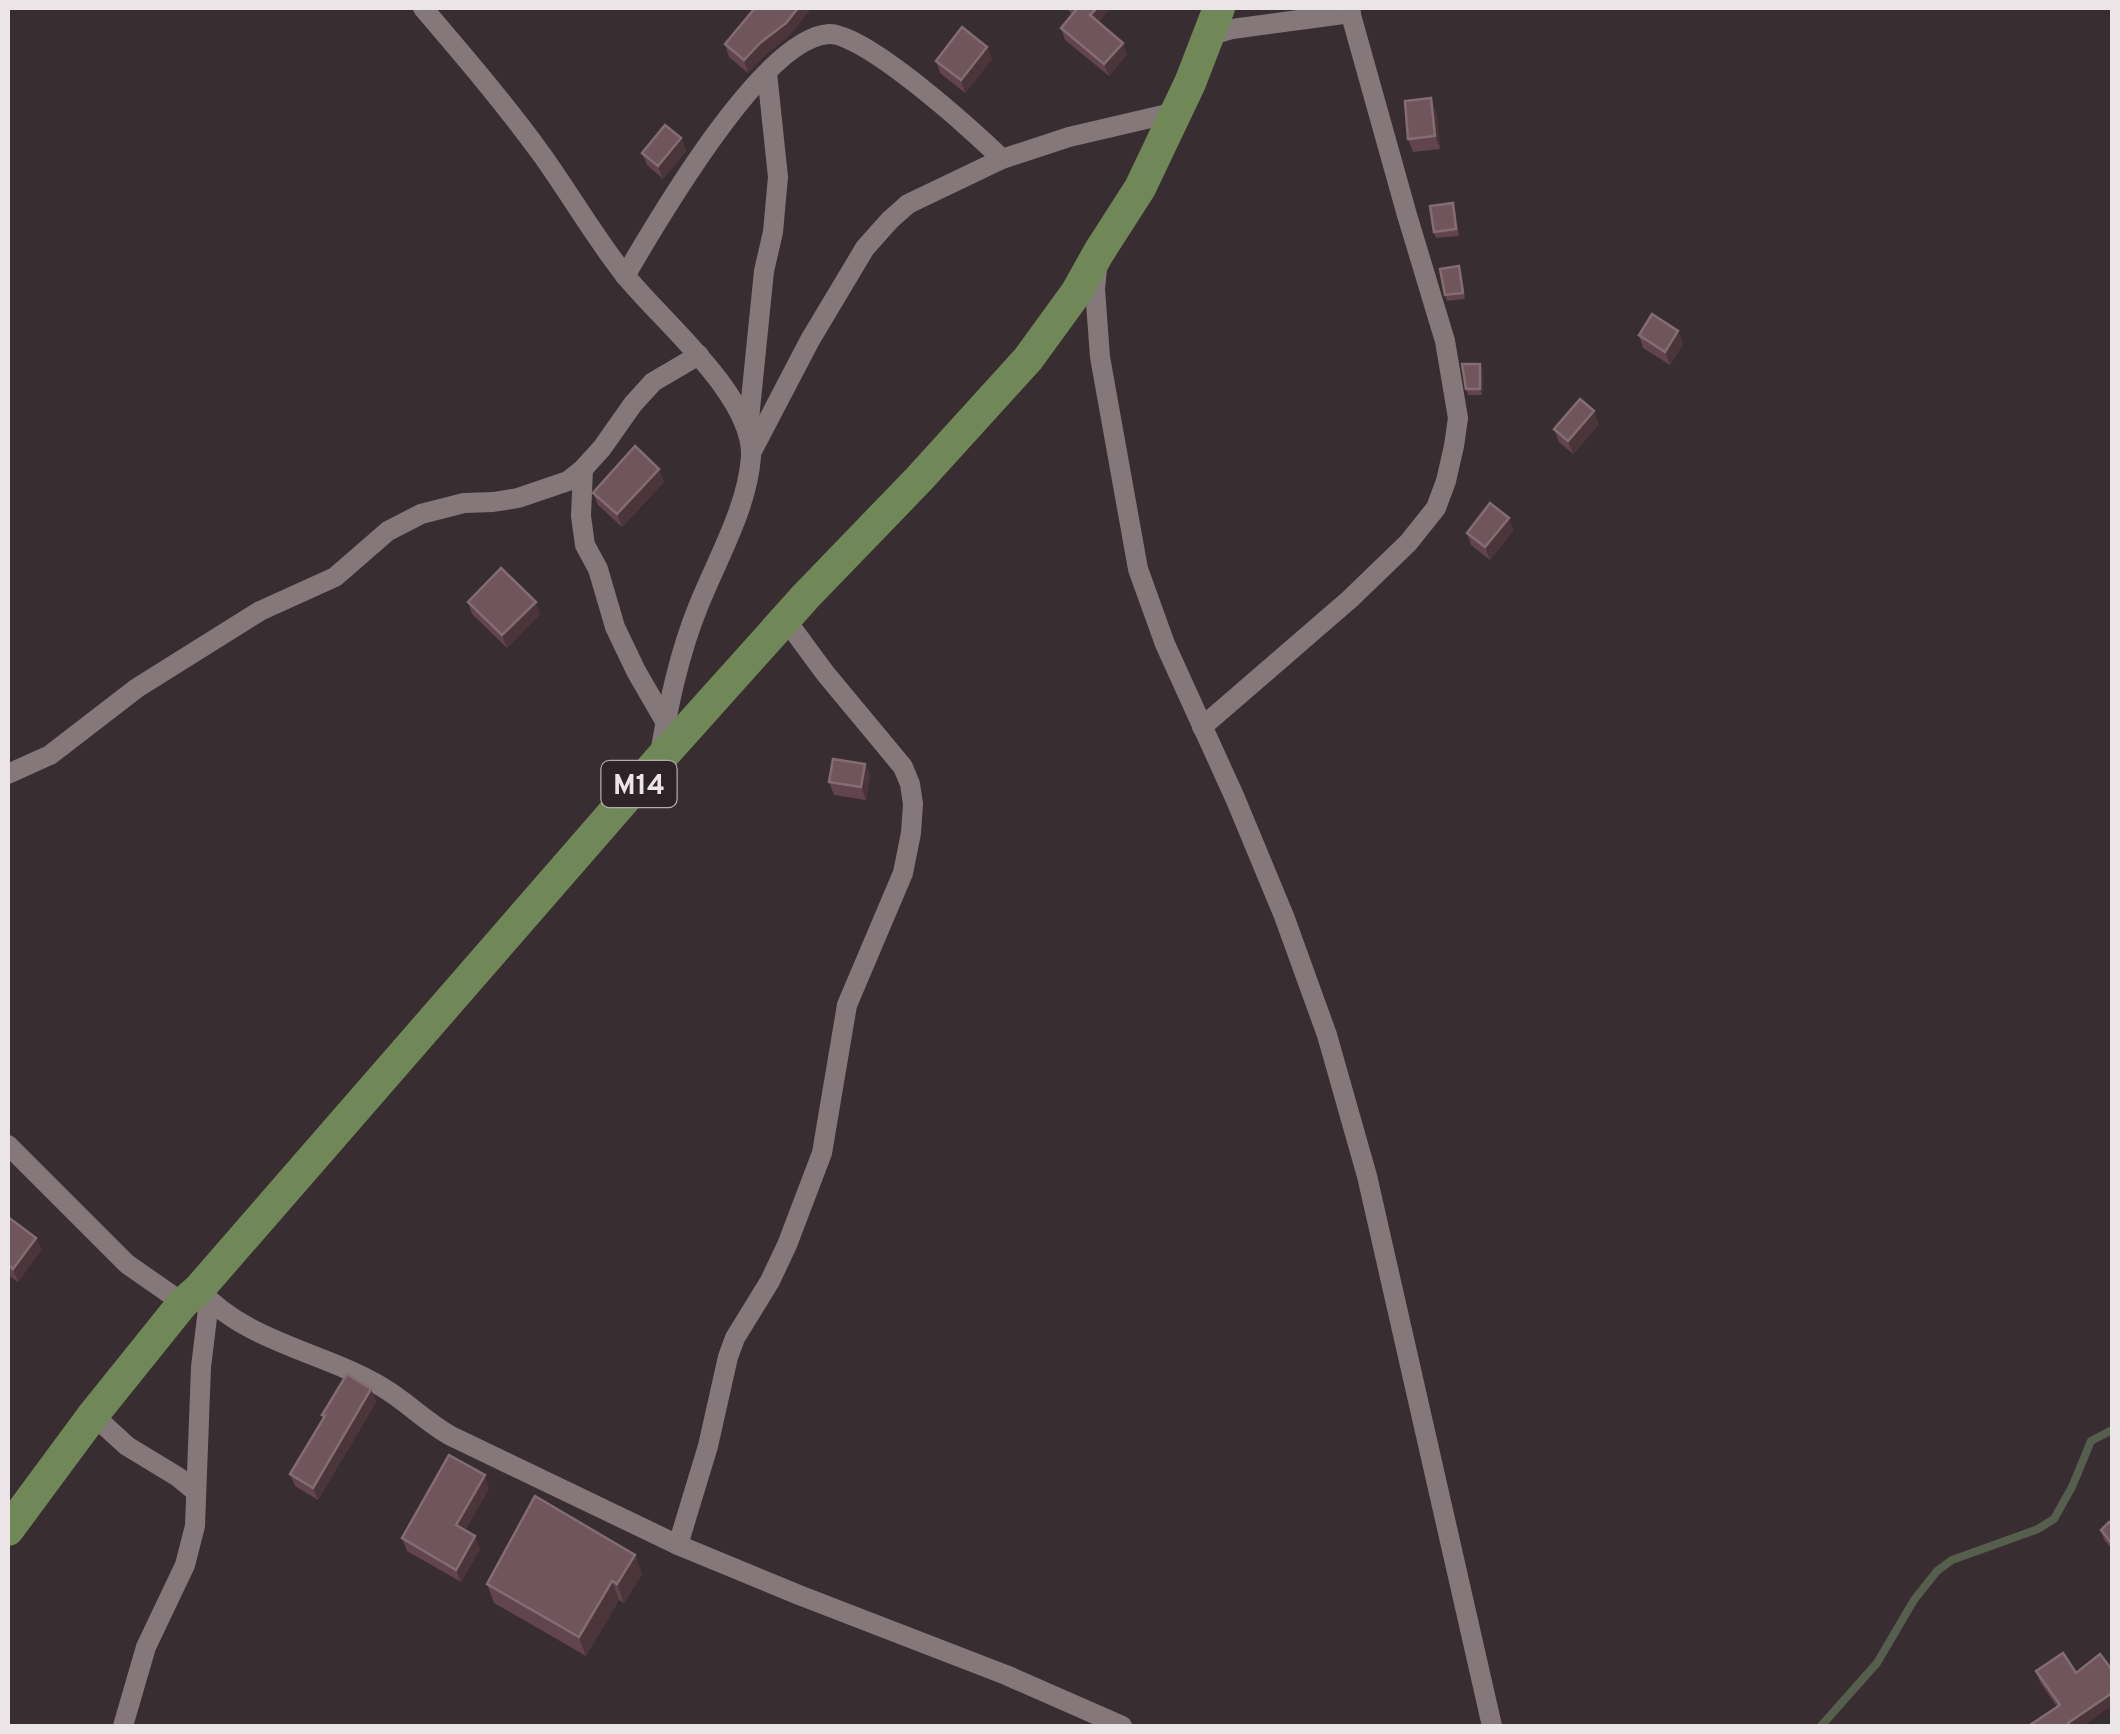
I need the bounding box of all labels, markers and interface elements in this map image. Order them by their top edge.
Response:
road number: M14 [602,761,676,807]

